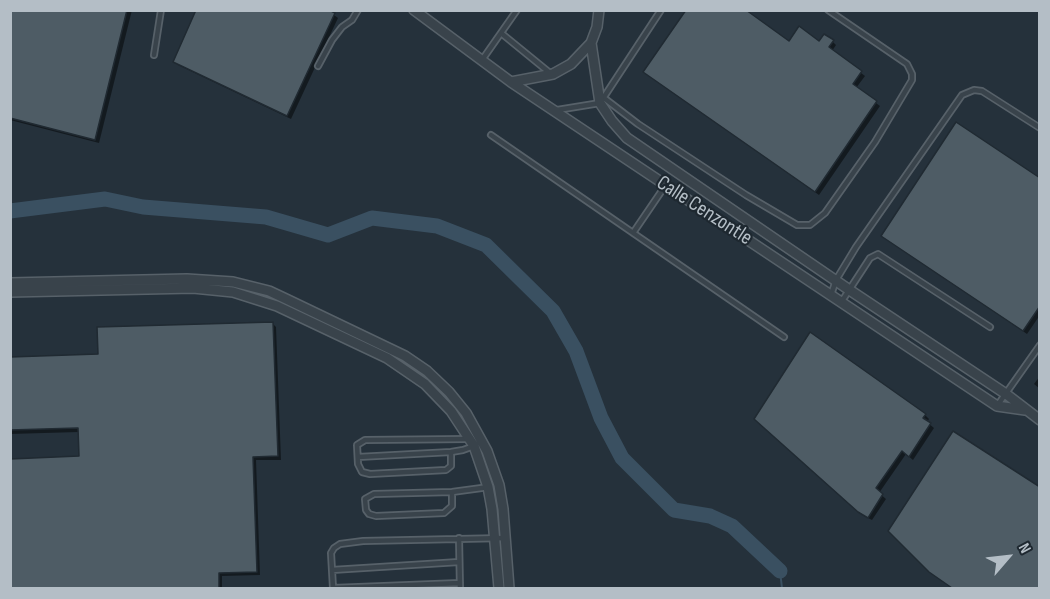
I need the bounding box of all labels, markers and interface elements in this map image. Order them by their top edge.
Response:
street label: Calle Cenzontle [652,171,756,251]
north arrow [978,527,1038,587]
text: N [1014,540,1035,557]

